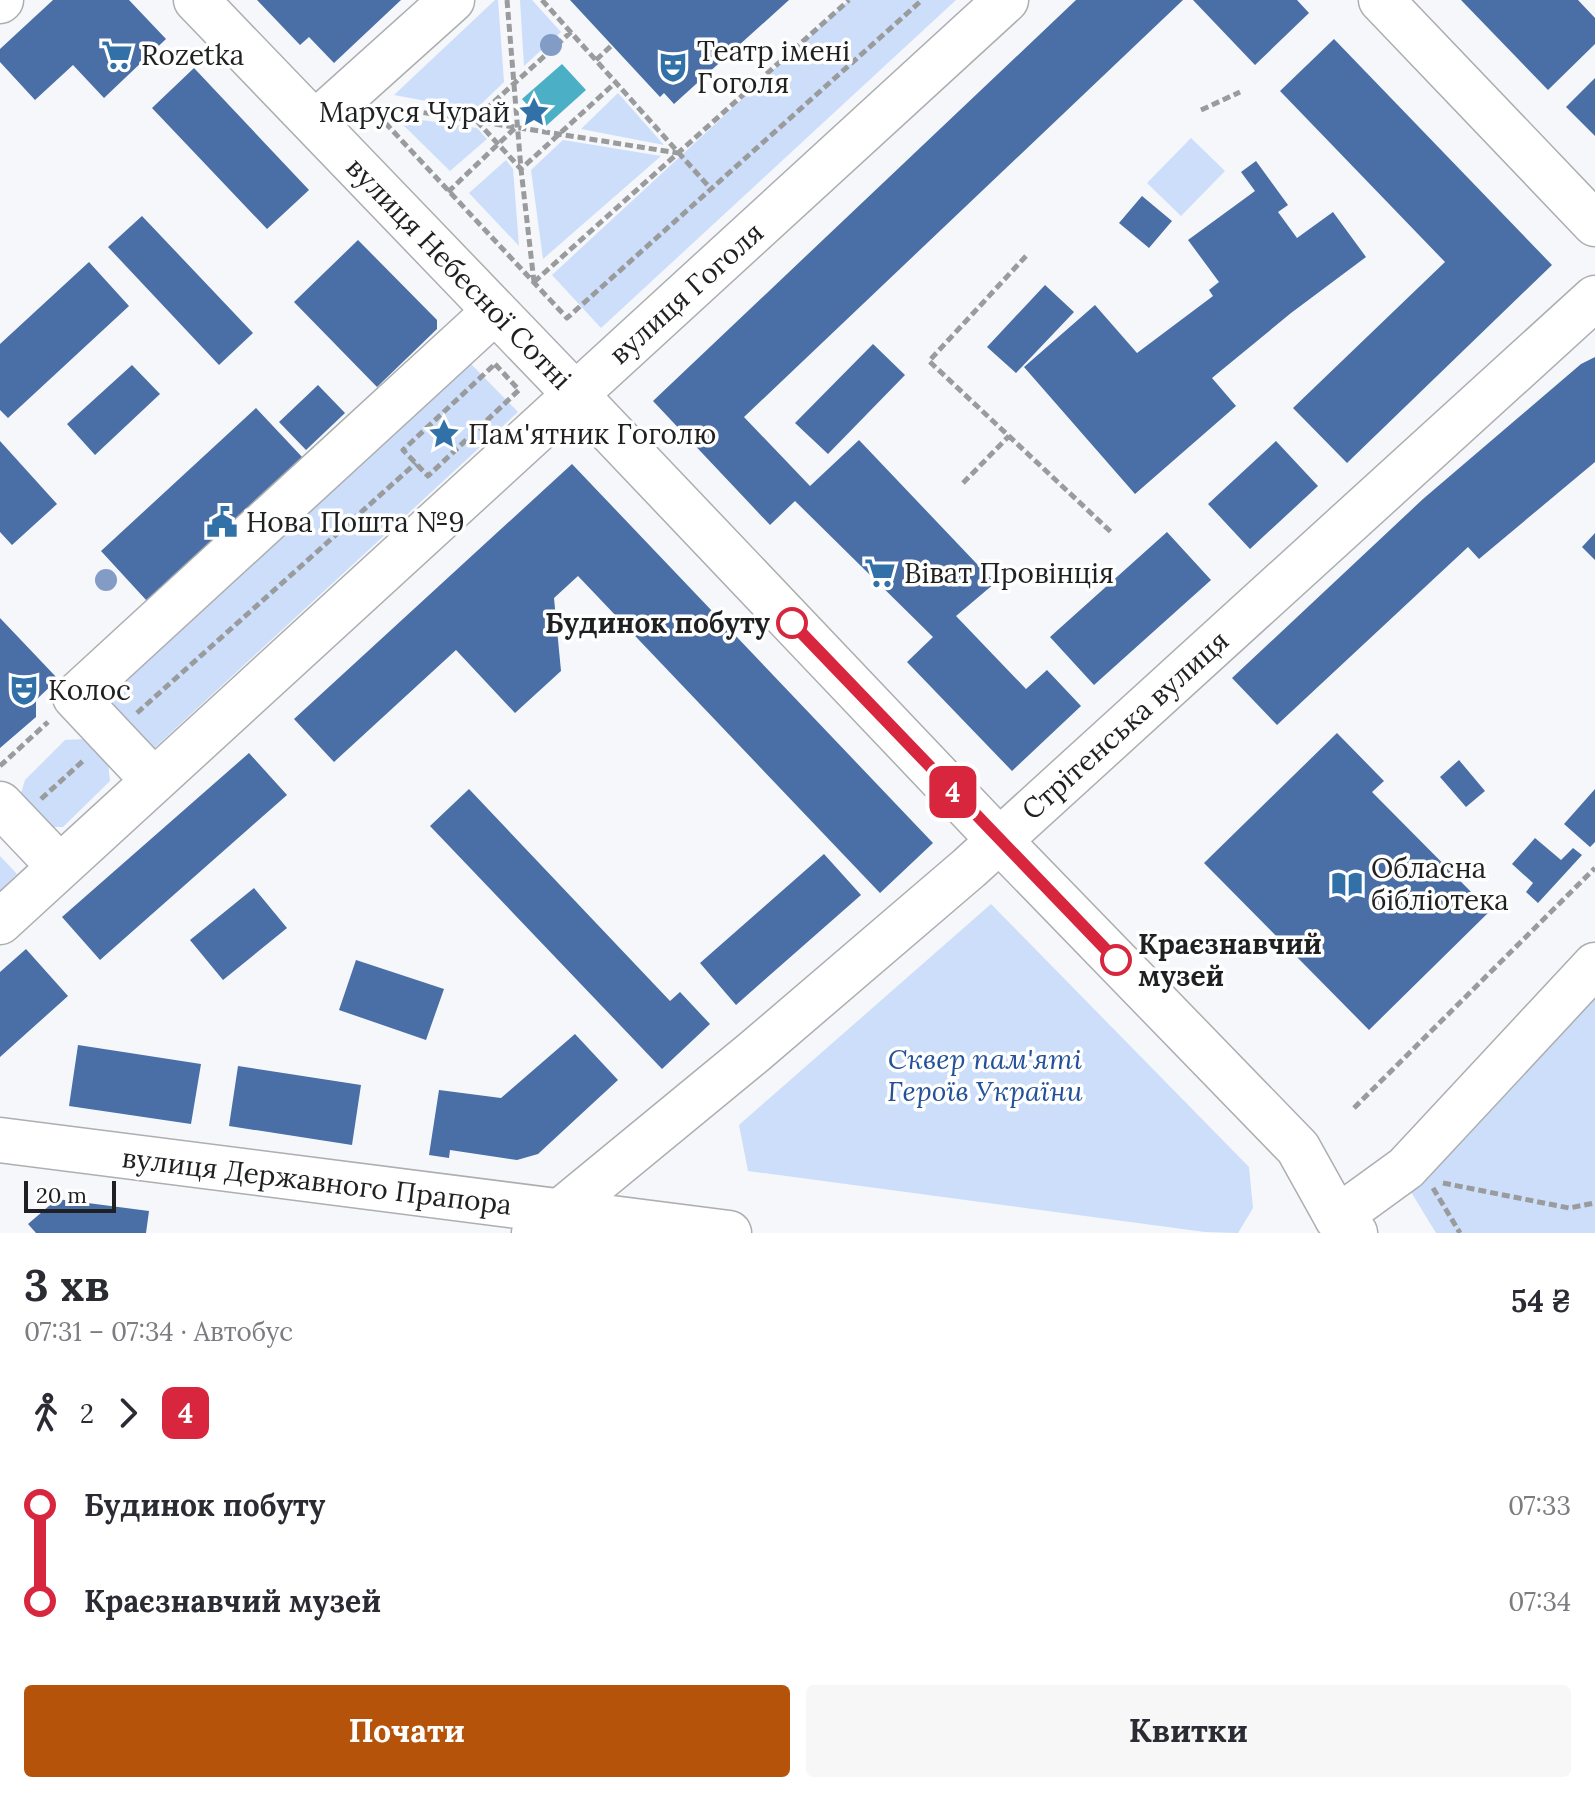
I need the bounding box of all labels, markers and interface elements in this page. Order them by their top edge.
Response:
place label: Театр імені Гоголя [697,33,850,101]
place label: Rozetka [141,37,244,73]
supermarket icon: Rozetka [100,38,134,72]
theatre icon: Театр імені Гоголя [656,50,690,84]
place label: Маруся Чурай [319,94,510,130]
place icon: Маруся Чурай [517,95,551,129]
street label: вулиця Небесної Сотні [339,149,579,397]
street label: вулиця Гоголя [601,214,771,372]
place label: Пам'ятник Гоголю [468,416,716,452]
place icon: Пам'ятник Гоголю [427,417,461,451]
place label: Нова Пошта №9 [246,504,465,540]
public building icon: Нова Пошта №9 [205,505,239,539]
place label: Віват Провінція [904,555,1114,591]
supermarket icon: Віват Провінція [863,556,897,590]
place label: Будинок побуту [545,605,771,641]
marker: Будинок побуту [777,608,807,638]
street label: Стрітенська вулиця [1014,623,1236,827]
place label: Колос [48,672,131,708]
theatre icon: Колос [7,673,41,707]
line badge: 4 [927,766,979,818]
text: 4 [945,774,961,810]
place label: Обласна бібліотека [1371,850,1509,918]
library icon: Обласна бібліотека [1330,867,1364,901]
place label: Краєзнавчий музей [1138,926,1322,994]
marker: Краєзнавчий музей [1101,945,1131,975]
park label: Сквер пам'яті Героїв України [887,1041,1083,1109]
street label: вулиця Державного Прапора [120,1139,514,1223]
scale bar [24,1177,116,1213]
text: 20 m [36,1181,87,1209]
text: 3 хв [24,1257,110,1313]
text: 54 ₴ [1511,1282,1571,1320]
text: 07:31 – 07:34 · Автобус [24,1315,293,1348]
icon: walk [24,1391,68,1435]
icon: forward [106,1391,150,1435]
text: 4 [178,1395,193,1431]
text: 2 [80,1397,94,1430]
text: Будинок побуту [84,1486,325,1524]
text: 07:33 [1508,1489,1571,1522]
text: Краєзнавчий музей [84,1582,381,1620]
text: 07:34 [1508,1585,1571,1618]
button: Почати [24,1685,790,1777]
button: Квитки [806,1685,1571,1777]

